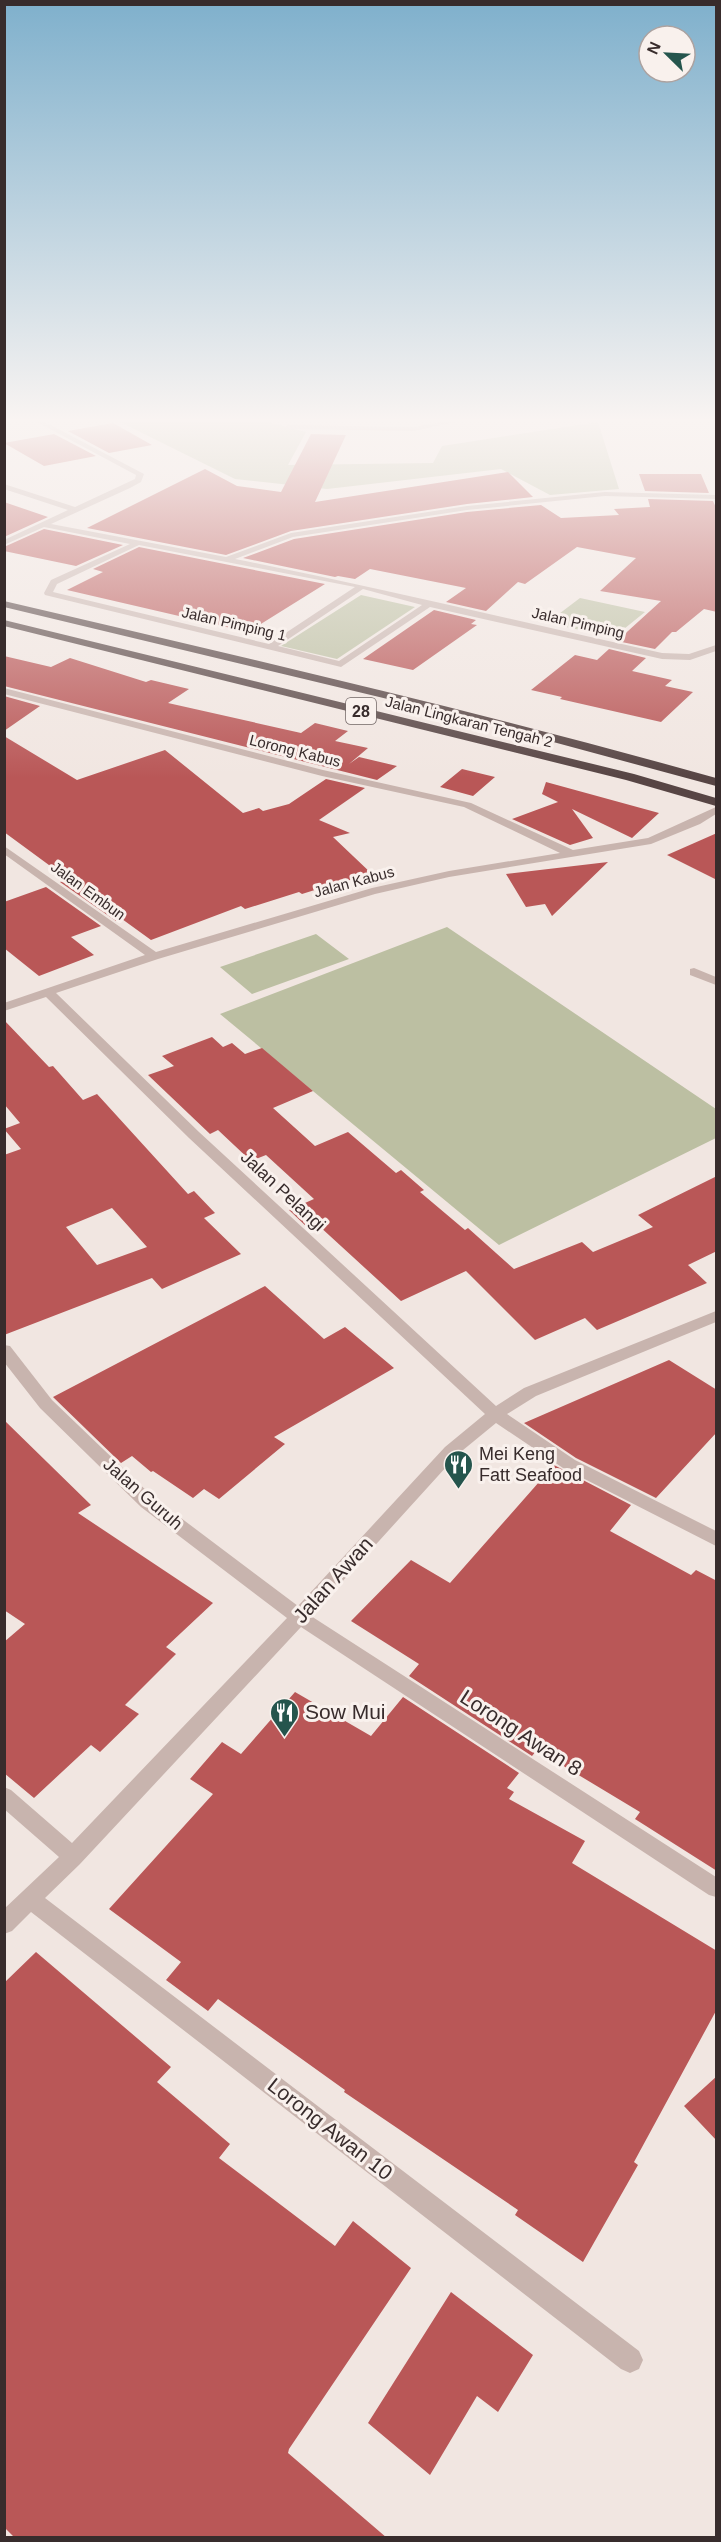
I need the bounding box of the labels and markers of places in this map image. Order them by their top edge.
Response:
place label: Mei Keng Fatt Seafood [479,1444,582,1485]
restaurant icon: Mei Keng Fatt Seafood [442,1448,474,1490]
restaurant icon: Sow Mui [268,1696,300,1738]
place label: Sow Mui [305,1700,386,1723]

